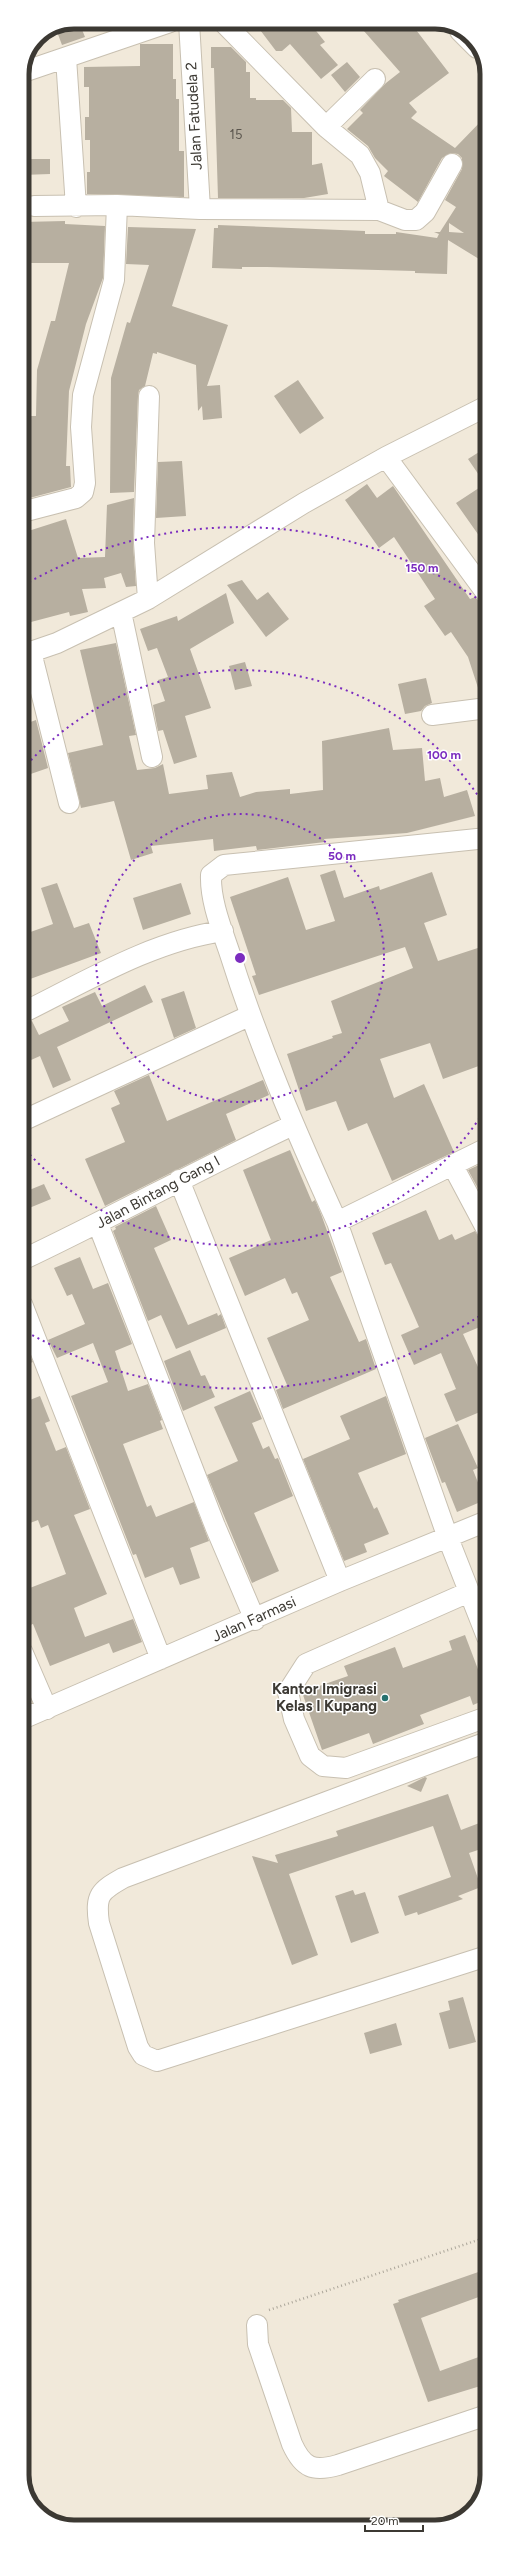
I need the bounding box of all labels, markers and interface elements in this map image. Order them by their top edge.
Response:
street label: Jalan Fatudela 2 [182,62,206,170]
house number: 15 [230,127,242,142]
text: 150 m [405,561,439,575]
text: 100 m [427,748,461,762]
text: 50 m [328,849,356,863]
centre of rings [233,951,247,965]
street label: Jalan Bintang Gang I [93,1152,223,1232]
street label: Jalan Farmasi [209,1592,299,1646]
place label: Kantor Imigrasi Kelas I Kupang [272,1680,377,1715]
marker: Kantor Imigrasi Kelas I Kupang [380,1693,390,1703]
scale bar [365,2507,423,2533]
text: 20 m [371,2514,399,2528]

